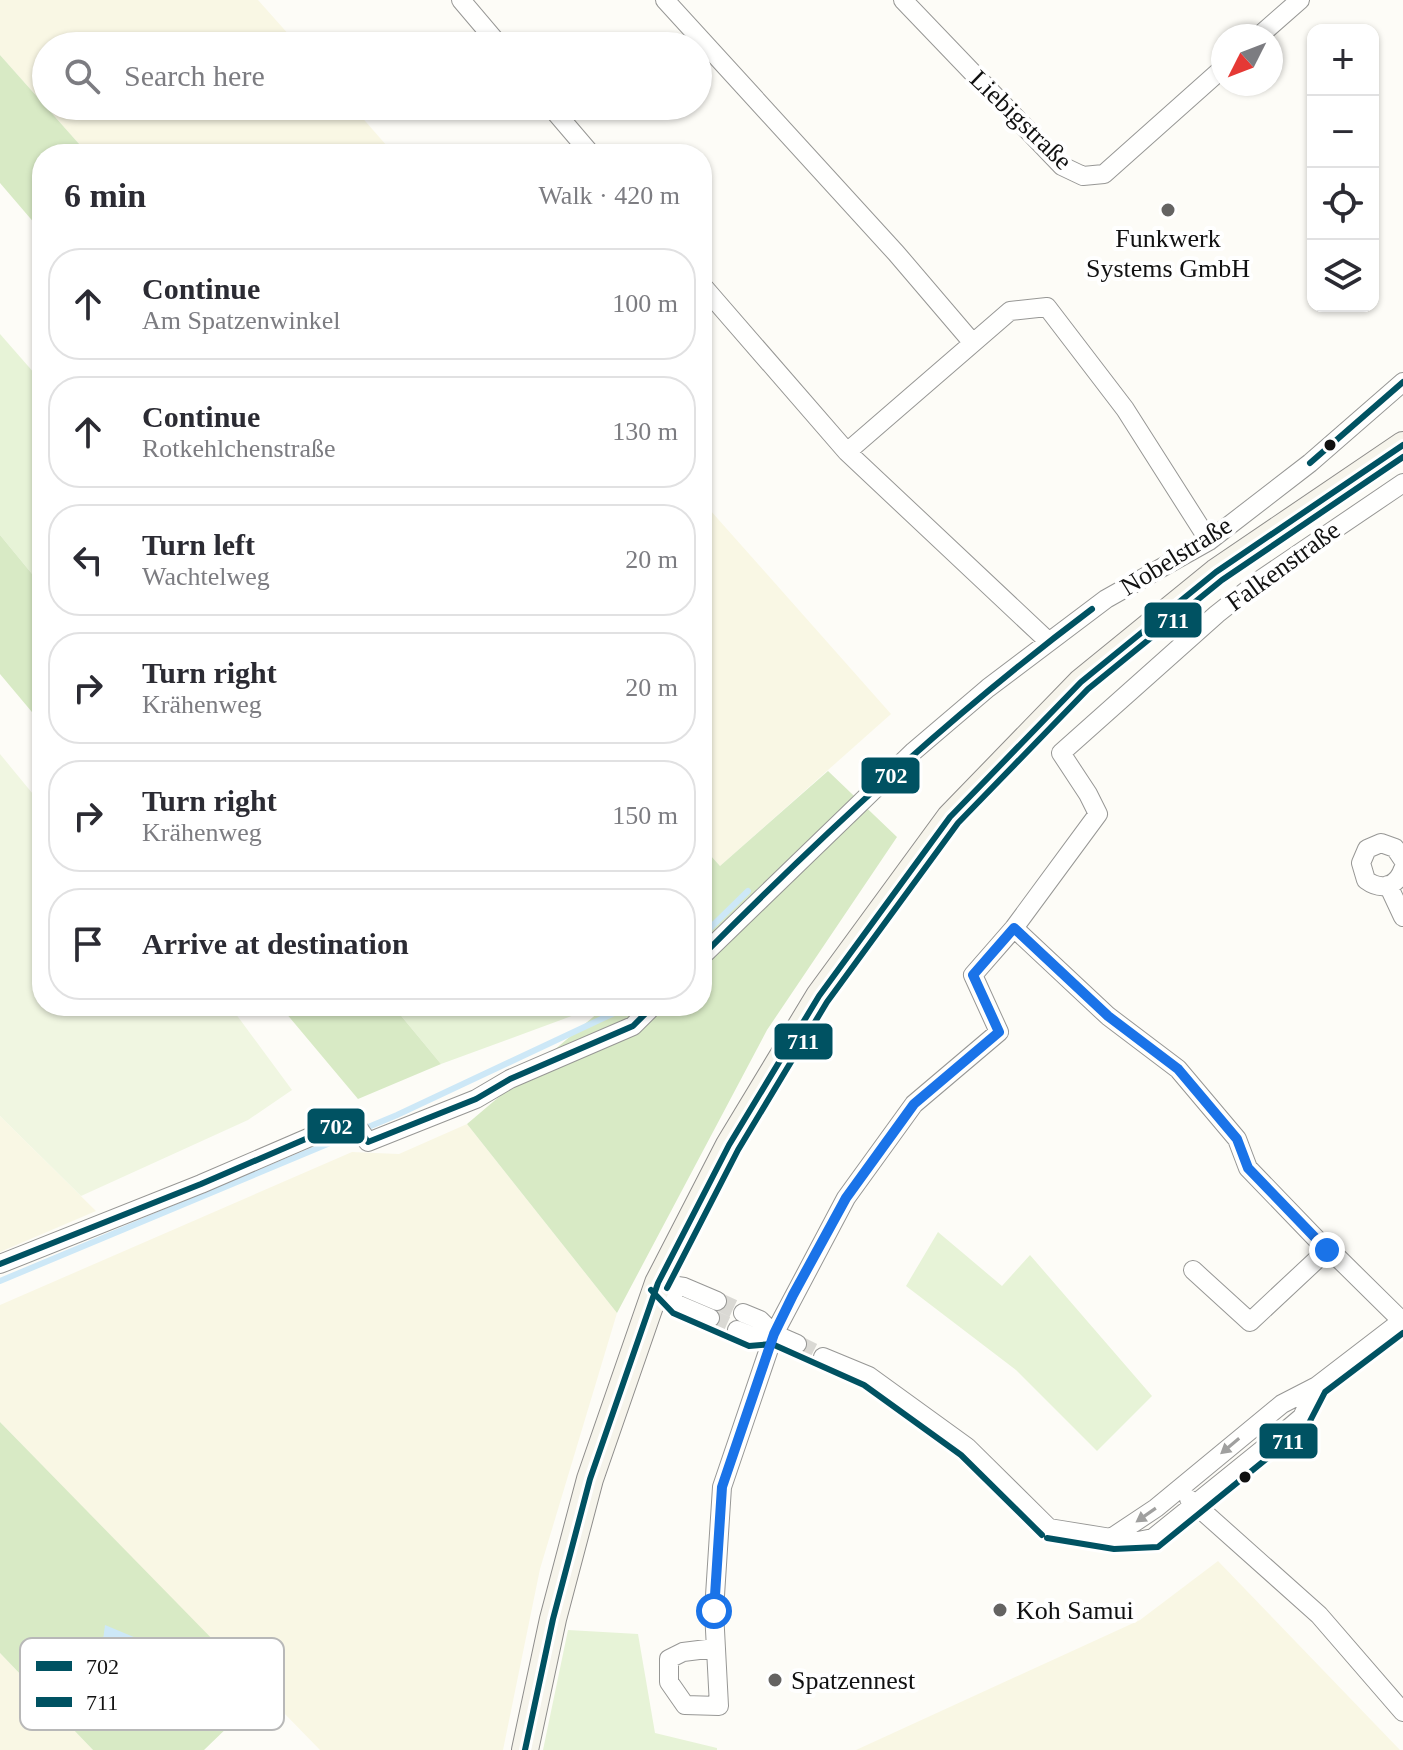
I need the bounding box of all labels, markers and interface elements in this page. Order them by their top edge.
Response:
north arrow [1211,24,1283,96]
map controls [1307,24,1379,312]
button: + [1307,24,1379,96]
search box [32,32,712,120]
icon: search [60,54,104,98]
text: Search here [124,59,265,92]
street label: Liebigstraße [964,64,1078,176]
button: − [1307,96,1379,168]
button: locate [1307,168,1379,240]
text: 6 min [64,177,146,214]
text: Walk · 420 m [538,181,680,210]
marker: Funkwerk Systems GmbH [1159,201,1177,219]
place label: Funkwerk Systems GmbH [1086,224,1250,283]
button: layers [1307,240,1379,312]
text: Continue [142,272,260,305]
icon: ahead [66,282,110,326]
text: 100 m [612,289,678,318]
text: Am Spatzenwinkel [142,306,341,335]
text: Continue [142,400,260,433]
icon: ahead [66,410,110,454]
text: 130 m [612,417,678,446]
text: Rotkehlchenstraße [142,434,336,463]
unlabelled marker [1322,437,1338,453]
street label: Nobelstraße [1115,510,1237,602]
street label: Falkenstraße [1221,515,1345,617]
text: Turn left [142,528,255,561]
icon: left [66,538,110,582]
text: 20 m [625,545,678,574]
text: Wachtelweg [142,562,270,591]
line badge: 711 [1143,601,1203,639]
text: 711 [1157,608,1189,633]
text: Turn right [142,656,277,689]
icon: right [66,666,110,710]
text: 20 m [625,673,678,702]
text: Krähenweg [142,690,262,719]
line badge: 702 [860,756,921,795]
text: 702 [875,763,908,788]
text: Turn right [142,784,277,817]
icon: right [66,794,110,838]
text: 150 m [612,801,678,830]
text: Krähenweg [142,818,262,847]
icon: arrive [66,922,110,966]
text: Arrive at destination [142,927,409,960]
line badge: 711 [773,1022,834,1061]
text: 711 [787,1029,819,1054]
line badge: 702 [306,1107,366,1145]
text: 702 [320,1114,353,1139]
route end [1309,1232,1345,1268]
line badge: 711 [1258,1422,1319,1460]
text: 711 [1272,1429,1304,1454]
one-way arrow [1220,1437,1240,1454]
unlabelled marker [1237,1469,1253,1485]
one-way arrow [1135,1507,1156,1522]
route start [696,1593,732,1629]
place label: Koh Samui [1016,1596,1134,1625]
marker: Koh Samui [991,1601,1009,1619]
legend [20,1638,284,1730]
text: 702 [86,1654,119,1679]
place label: Spatzennest [791,1666,916,1695]
marker: Spatzennest [766,1671,784,1689]
text: 711 [86,1690,118,1715]

